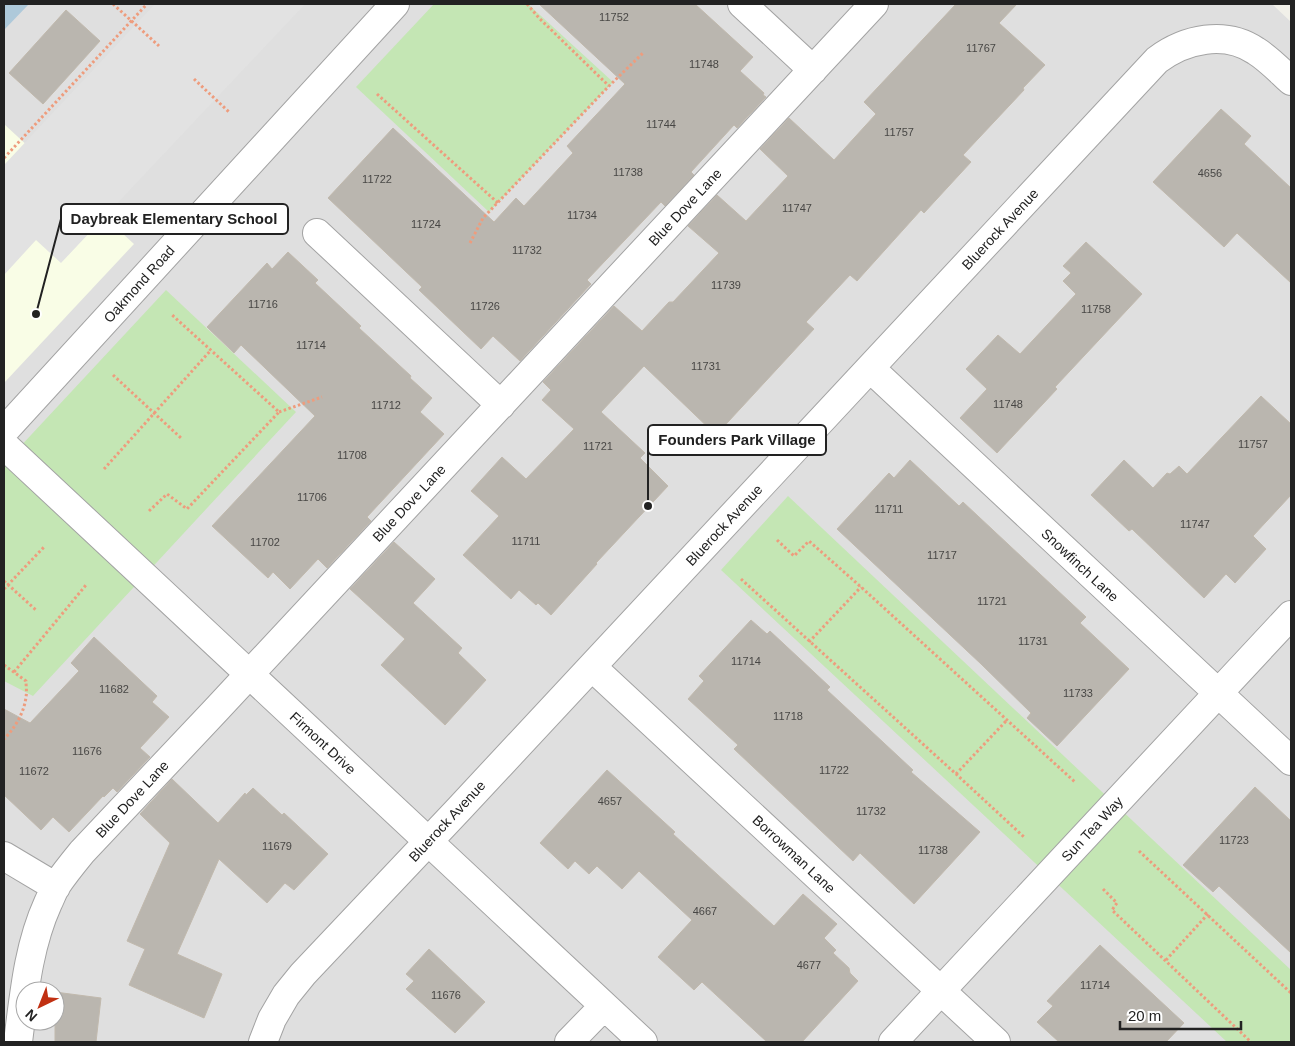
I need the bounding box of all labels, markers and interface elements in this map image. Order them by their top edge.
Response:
house number: 11752 [599,11,629,23]
house number: 11767 [966,42,996,54]
house number: 11748 [689,58,719,70]
house number: 11744 [646,118,676,130]
house number: 11757 [884,126,914,138]
street label: Blue Dove Lane [645,165,725,249]
house number: 11738 [613,166,643,178]
house number: 4656 [1198,167,1222,179]
house number: 11722 [362,173,392,185]
street label: Bluerock Avenue [958,185,1042,273]
house number: 11747 [782,202,812,214]
callout: Daybreak Elementary School [61,204,288,234]
house number: 11734 [567,209,597,221]
text: Daybreak Elementary School [71,210,277,227]
house number: 11724 [411,218,441,230]
street label: Oakmond Road [100,242,178,326]
house number: 11732 [512,244,542,256]
house number: 11739 [711,279,741,291]
house number: 11716 [248,298,278,310]
house number: 11726 [470,300,500,312]
house number: 11758 [1081,303,1111,315]
house number: 11714 [296,339,326,351]
house number: 11731 [691,360,721,372]
house number: 11748 [993,398,1023,410]
house number: 11712 [371,399,401,411]
callout: Founders Park Village [648,425,826,455]
text: Founders Park Village [658,431,816,448]
house number: 11757 [1238,438,1268,450]
house number: 11721 [583,440,613,452]
house number: 11708 [337,449,367,461]
street label: Blue Dove Lane [369,461,449,545]
street label: Bluerock Avenue [682,481,766,569]
house number: 11706 [297,491,327,503]
house number: 11711 [875,503,903,515]
house number: 11747 [1180,518,1210,530]
street label: Snowfinch Lane [1038,525,1122,605]
house number: 11711 [512,535,540,547]
house number: 11702 [250,536,280,548]
house number: 11717 [927,549,957,561]
house number: 11721 [977,595,1007,607]
house number: 11731 [1018,635,1048,647]
house number: 11714 [731,655,761,667]
house number: 11682 [99,683,129,695]
house number: 11733 [1063,687,1093,699]
street label: Firmont Drive [287,708,359,778]
house number: 11718 [773,710,803,722]
house number: 11676 [72,745,102,757]
street label: Blue Dove Lane [92,757,172,841]
house number: 11722 [819,764,849,776]
house number: 11672 [19,765,49,777]
street label: Bluerock Avenue [405,777,489,865]
street label: Sun Tea Way [1058,793,1126,865]
house number: 4657 [598,795,622,807]
house number: 11732 [856,805,886,817]
street label: Borrowman Lane [750,812,839,896]
house number: 11723 [1219,834,1249,846]
house number: 11679 [262,840,292,852]
house number: 11738 [918,844,948,856]
house number: 4667 [693,905,717,917]
house number: 4677 [797,959,821,971]
house number: 11714 [1080,979,1110,991]
north arrow [15,981,65,1031]
house number: 11676 [431,989,461,1001]
scale bar [1120,998,1241,1030]
text: N [22,1006,40,1025]
text: 20 m [1128,1007,1161,1024]

